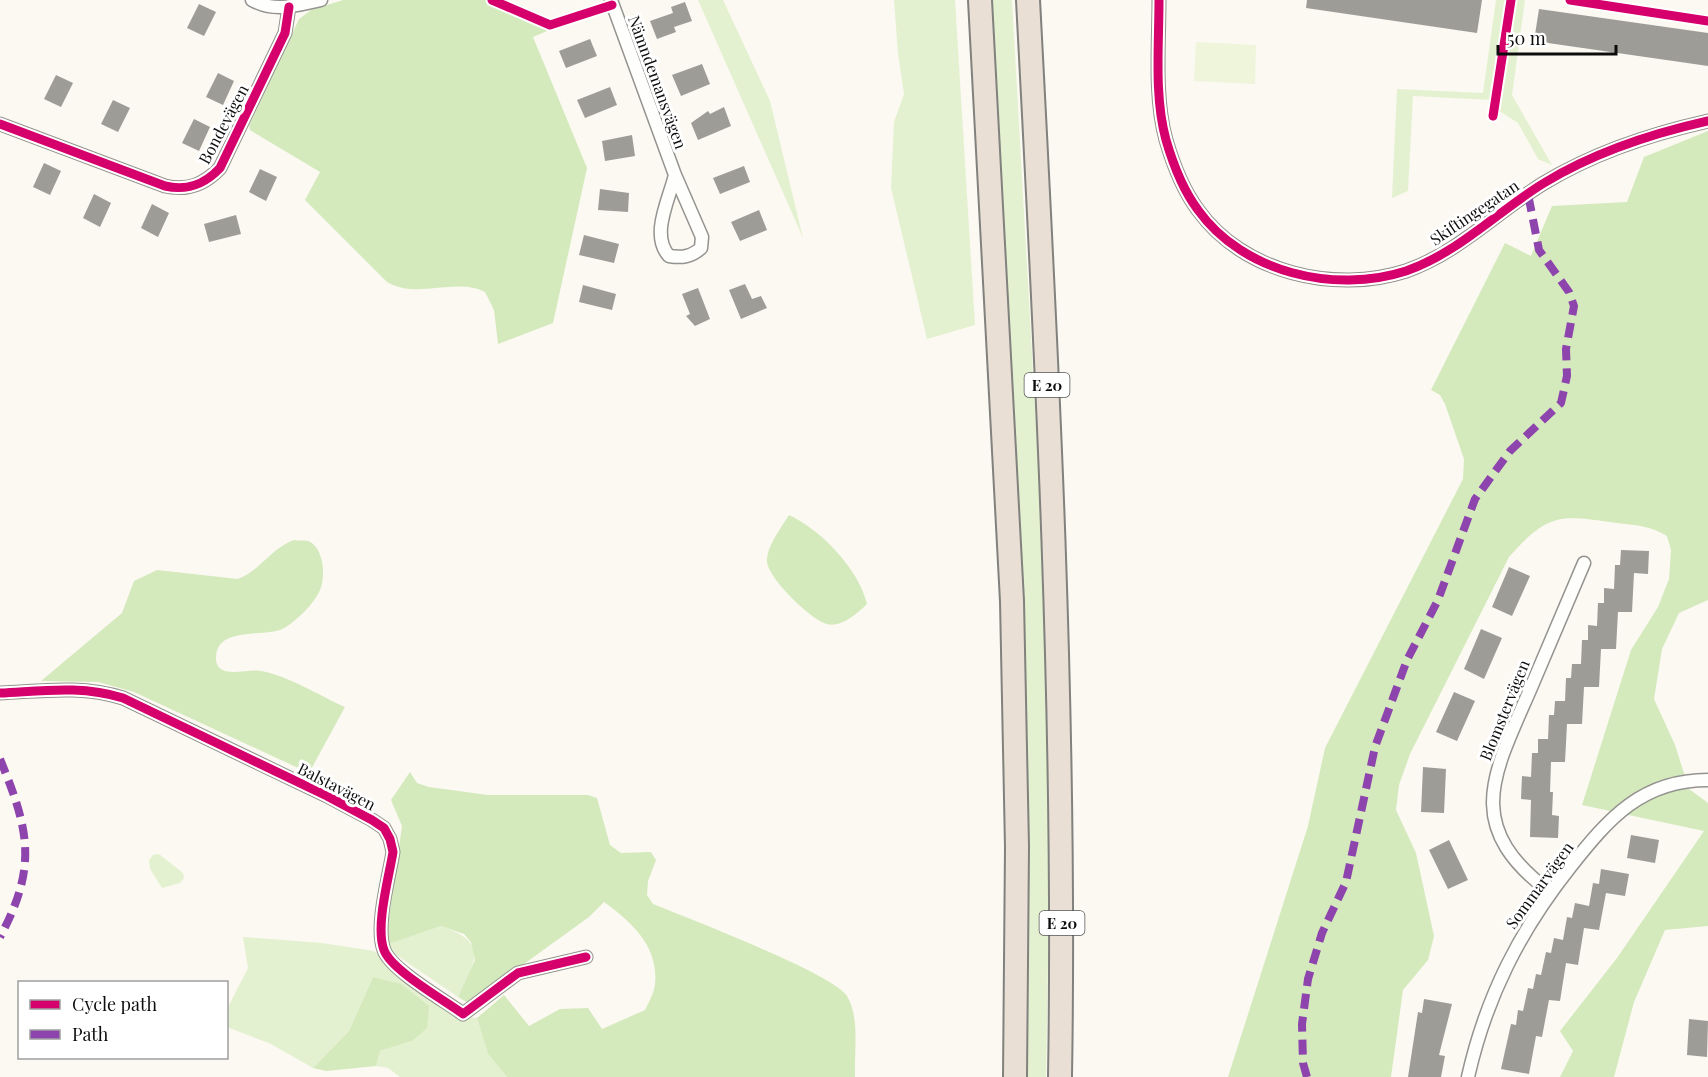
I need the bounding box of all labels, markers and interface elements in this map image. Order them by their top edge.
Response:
street label: Nämndemansvägen [624,12,692,152]
scale bar [1498,18,1616,56]
text: 50 m [1507,26,1546,50]
street label: Bondevägen [193,80,253,167]
street label: Skiftingegatan [1425,174,1523,250]
road number: E 20 [1024,373,1070,397]
street label: Blomstervägen [1474,656,1534,763]
street label: Balstavägen [294,757,380,815]
street label: Sommarvägen [1500,837,1578,933]
road number: E 20 [1040,911,1084,935]
legend [18,981,228,1059]
text: Cycle path [72,992,157,1016]
text: Path [72,1022,109,1046]

